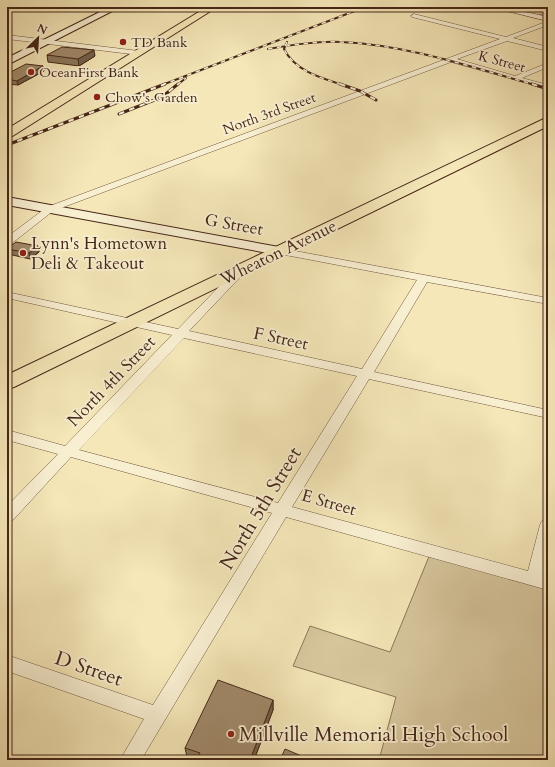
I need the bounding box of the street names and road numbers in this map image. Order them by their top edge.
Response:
street label: K Street [476,46,528,77]
street label: North 3rd Street [220,88,319,139]
street label: G Street [203,208,266,241]
street label: Wheaton Avenue [215,214,340,291]
street label: F Street [252,322,311,356]
street label: North 4th Street [62,330,161,432]
street label: North 5th Street [213,441,308,575]
street label: E Street [299,484,360,521]
street label: D Street [51,644,127,693]

